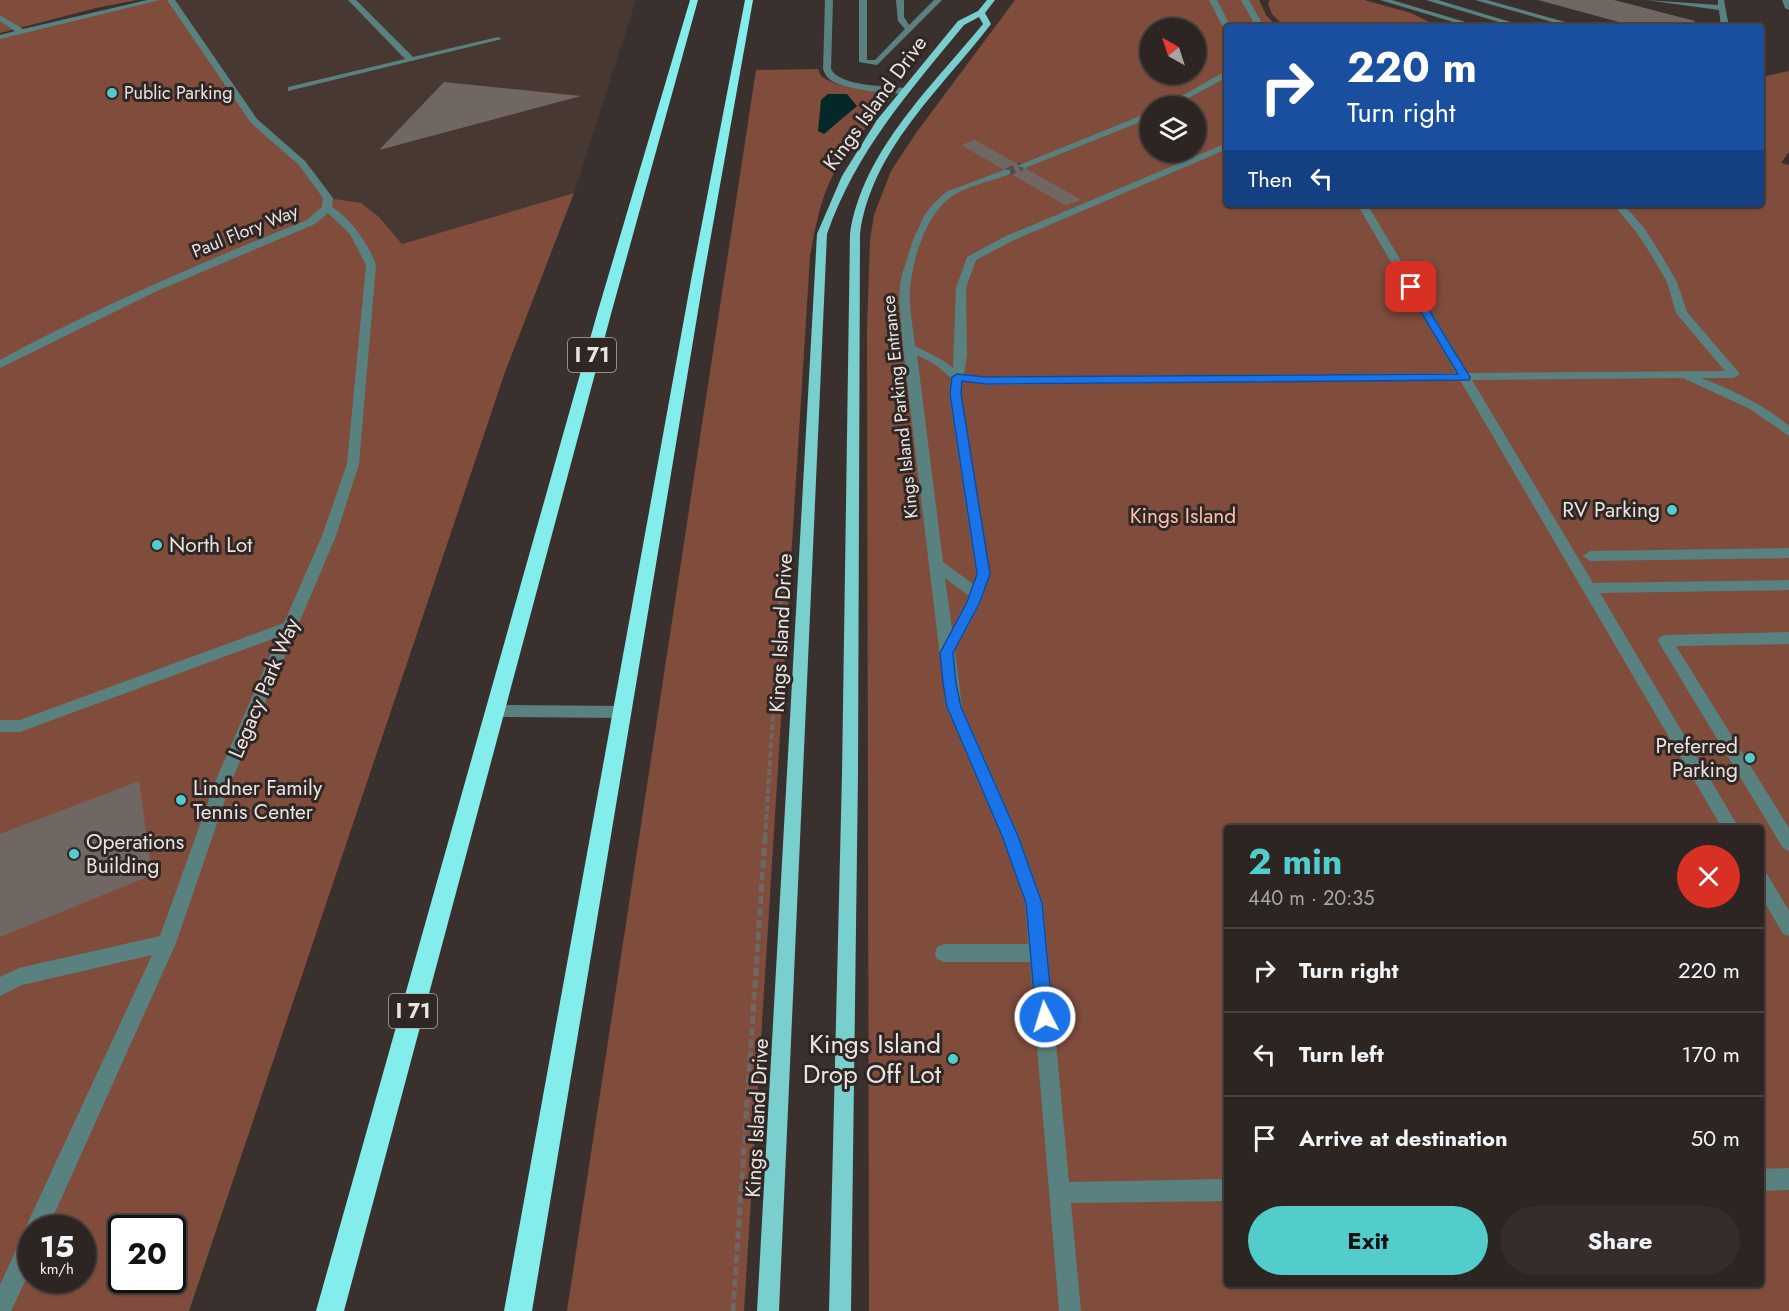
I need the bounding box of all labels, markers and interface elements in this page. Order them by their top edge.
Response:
north arrow [1140,18,1206,84]
map controls [1140,18,1206,162]
street label: Kings Island Drive [816,29,934,176]
text: 220 m [1347,37,1477,98]
icon: right [1248,48,1326,126]
place label: Public Parking [124,80,233,106]
marker: Public Parking [105,86,119,100]
text: Turn right [1347,93,1455,132]
button: layers [1140,96,1206,162]
icon: left [1305,162,1338,195]
text: Then [1248,163,1293,195]
street label: Paul Flory Way [188,198,302,264]
pin [1385,261,1436,312]
icon: arrive [1394,270,1427,303]
street label: Kings Island Parking Entrance [875,294,925,520]
road number: I 71 [568,338,616,372]
place label: RV Parking [1562,495,1660,525]
park label: Kings Island [1130,501,1236,531]
marker: RV Parking [1665,503,1679,517]
place label: North Lot [169,530,252,560]
marker: North Lot [150,538,164,552]
street label: Kings Island Drive [762,552,800,713]
street label: Legacy Park Way [221,613,307,763]
place label: Preferred Parking [1656,731,1738,785]
marker: Preferred Parking [1743,751,1757,765]
place label: Lindner Family Tennis Center [193,773,323,827]
marker: Lindner Family Tennis Center [174,793,188,807]
place label: Operations Building [86,827,184,881]
text: 2 min [1248,835,1343,887]
button: close [1677,845,1740,908]
marker: Operations Building [67,847,81,861]
text: 440 m · 20:35 [1248,884,1375,913]
icon: right [1248,954,1281,987]
text: Turn right [1299,954,1399,986]
text: 220 m [1678,954,1740,986]
position arrow [1013,985,1077,1049]
road number: I 71 [389,994,437,1028]
place label: Kings Island Drop Off Lot [803,1025,942,1093]
street label: Kings Island Drive [738,1037,776,1198]
icon: left [1248,1038,1281,1071]
text: Turn left [1299,1038,1384,1070]
text: 170 m [1682,1038,1740,1070]
marker: Kings Island Drop Off Lot [946,1052,960,1066]
icon: arrive [1248,1122,1281,1155]
text: Arrive at destination [1299,1122,1508,1154]
text: 50 m [1691,1122,1740,1154]
button: Exit [1248,1206,1488,1275]
button: Share [1500,1206,1740,1275]
speed limit sign: 20 [108,1215,186,1293]
text: 15 [40,1225,74,1268]
text: km/h [40,1258,74,1280]

